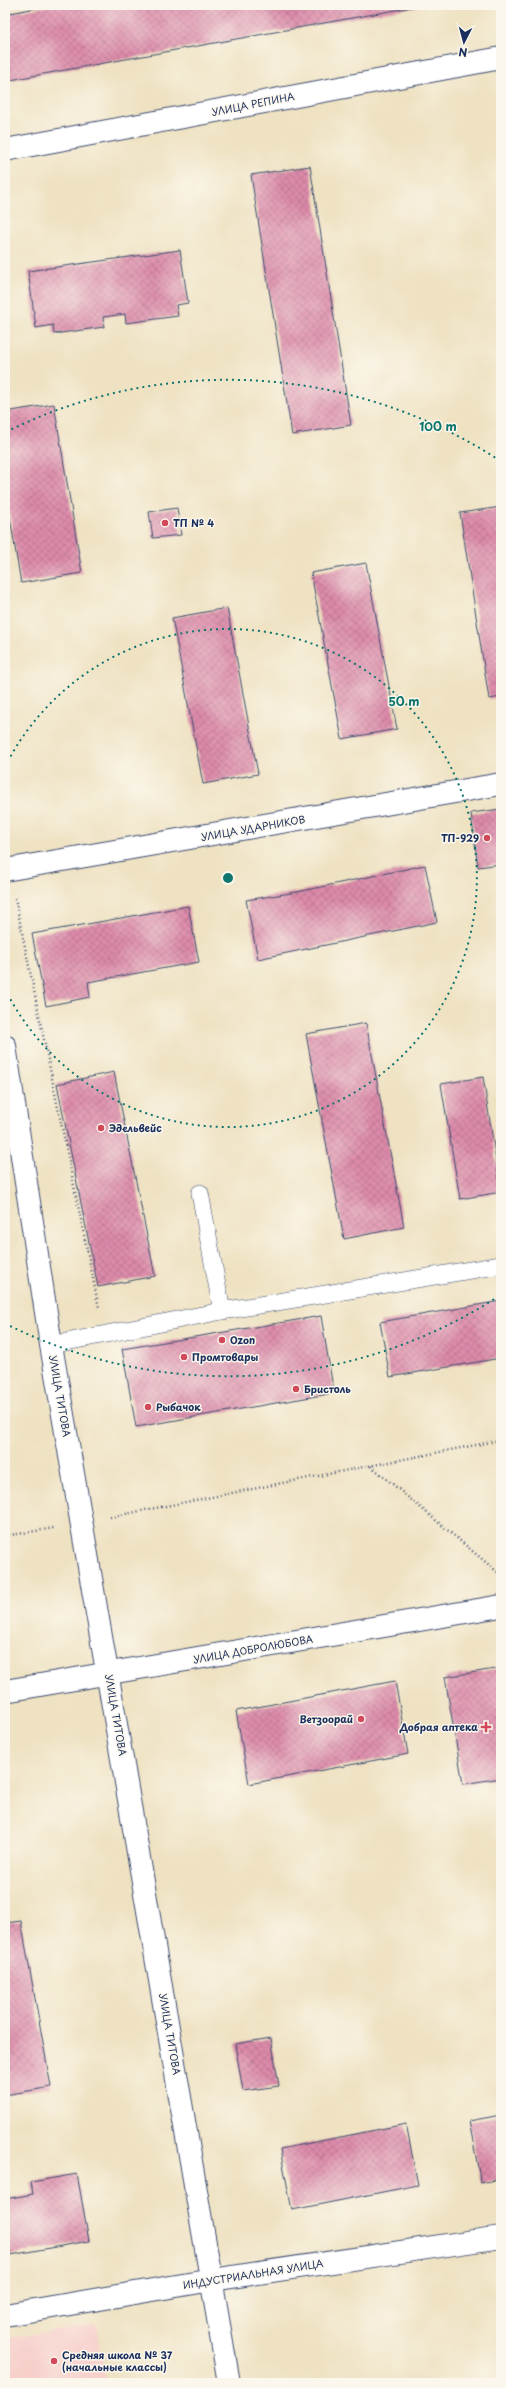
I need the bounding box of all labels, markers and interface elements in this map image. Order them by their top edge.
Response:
north arrow [444,22,484,62]
text: N [457,44,468,61]
street label: УЛИЦА РЕПИНА [210,88,296,119]
text: 100 m [419,417,457,435]
place label: ТП № 4 [173,515,214,530]
marker: ТП № 4 [160,518,170,528]
text: 50 m [388,692,420,710]
street label: УЛИЦА УДАРНИКОВ [200,811,307,844]
place label: ТП-929 [441,830,479,845]
marker: ТП-929 [482,833,492,843]
centre of rings [221,871,235,885]
place label: Эдельвейс [109,1120,162,1135]
marker: Эдельвейс [96,1123,106,1133]
place label: Ozon [230,1332,255,1347]
marker: Ozon [217,1335,227,1345]
place label: Промтовары [192,1349,259,1364]
marker: Промтовары [179,1352,189,1362]
street label: УЛИЦА ТИТОВА [46,1354,75,1438]
place label: Бристоль [304,1381,351,1396]
marker: Бристоль [291,1384,301,1394]
place label: Рыбачок [156,1399,201,1414]
marker: Рыбачок [143,1402,153,1412]
street label: УЛИЦА ДОБРОЛЮБОВА [192,1631,314,1666]
street label: УЛИЦА ТИТОВА [102,1673,131,1757]
place label: Ветзоорай [299,1711,353,1726]
marker: Ветзоорай [356,1714,366,1724]
place label: Добрая аптека [399,1719,478,1734]
marker: Добрая аптека [481,1722,491,1732]
street label: УЛИЦА ТИТОВА [156,1992,185,2076]
street label: ИНДУСТРИАЛЬНАЯ УЛИЦА [182,2255,325,2292]
place label: Средняя школа № 37 (начальные классы) [62,2347,173,2374]
marker: Средняя школа № 37 (начальные классы) [49,2356,59,2366]

